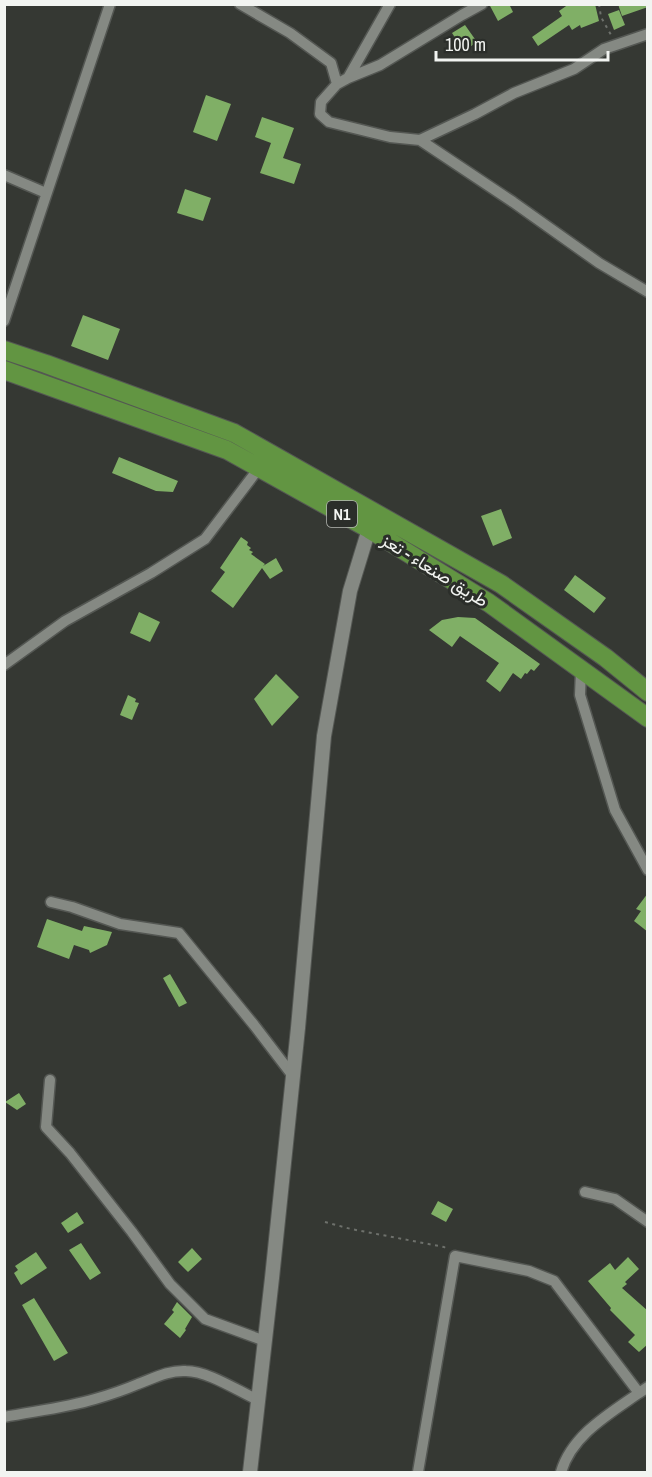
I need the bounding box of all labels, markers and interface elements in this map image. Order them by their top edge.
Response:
scale bar [436,24,608,62]
text: 100 m [445,32,486,57]
road number: N1 [327,501,357,527]
street label: طريق صنعاء - تعز [376,527,493,613]

